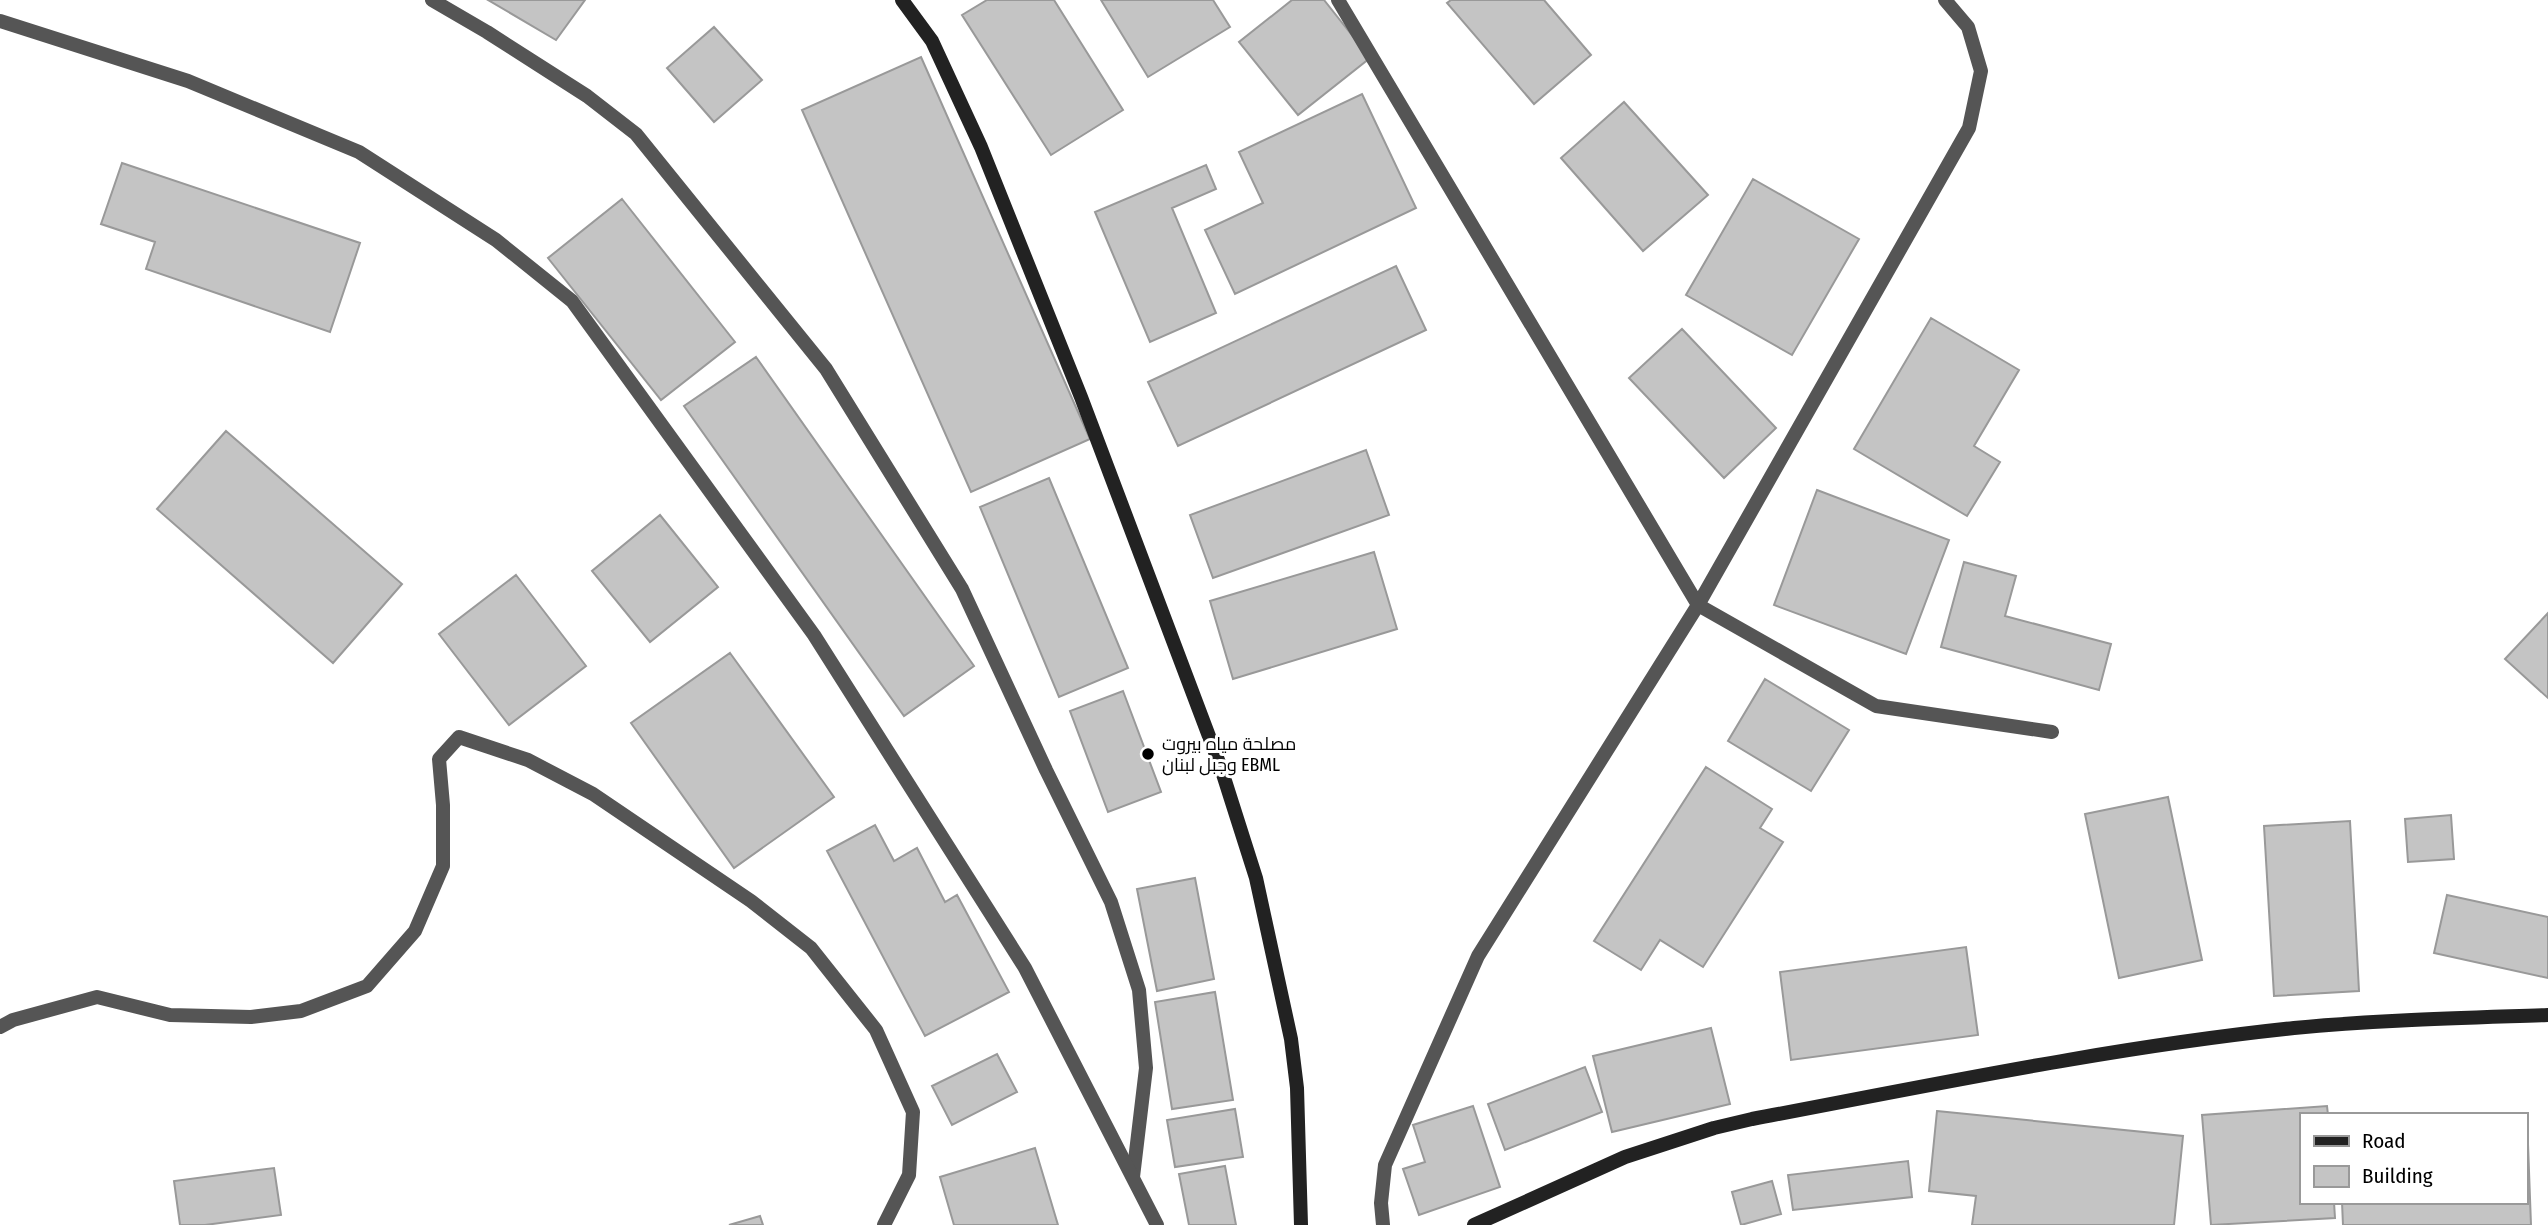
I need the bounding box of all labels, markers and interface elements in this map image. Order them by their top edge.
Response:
place label: مصلحة مياه بيروت وجبل لبنان EBML [1162,733,1296,776]
marker: مصلحة مياه بيروت وجبل لبنان EBML [1140,746,1156,762]
legend [2300,1113,2527,1204]
text: Road [2362,1128,2406,1154]
text: Building [2362,1163,2433,1189]

